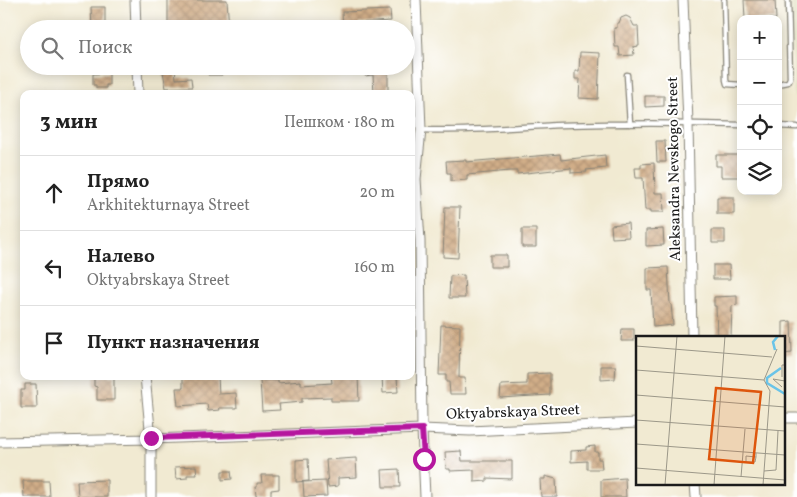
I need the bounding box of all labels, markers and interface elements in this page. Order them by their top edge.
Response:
map controls [737,15,782,195]
button: + [737,15,782,60]
search box [20,20,415,75]
icon: search [38,34,66,62]
text: Поиск [78,35,132,61]
button: − [737,60,782,105]
street label: Aleksandra Nevskogo Street [663,76,687,262]
button: locate [737,105,782,150]
text: 3 мин [40,108,98,137]
text: Пешком · 180 m [284,112,395,134]
button: layers [737,150,782,195]
text: Прямо [87,169,149,195]
icon: ahead [40,179,68,207]
text: 20 m [360,182,395,204]
text: Arkhitekturnaya Street [87,195,250,217]
text: Налево [87,244,155,270]
icon: left [40,254,68,282]
text: 160 m [354,257,395,279]
text: Oktyabrskaya Street [87,270,230,292]
icon: arrive [40,329,68,357]
text: Пункт назначения [87,330,260,356]
inset map [636,336,784,484]
street label: Oktyabrskaya Street [446,400,580,426]
route end [140,427,163,450]
route start [413,448,436,471]

